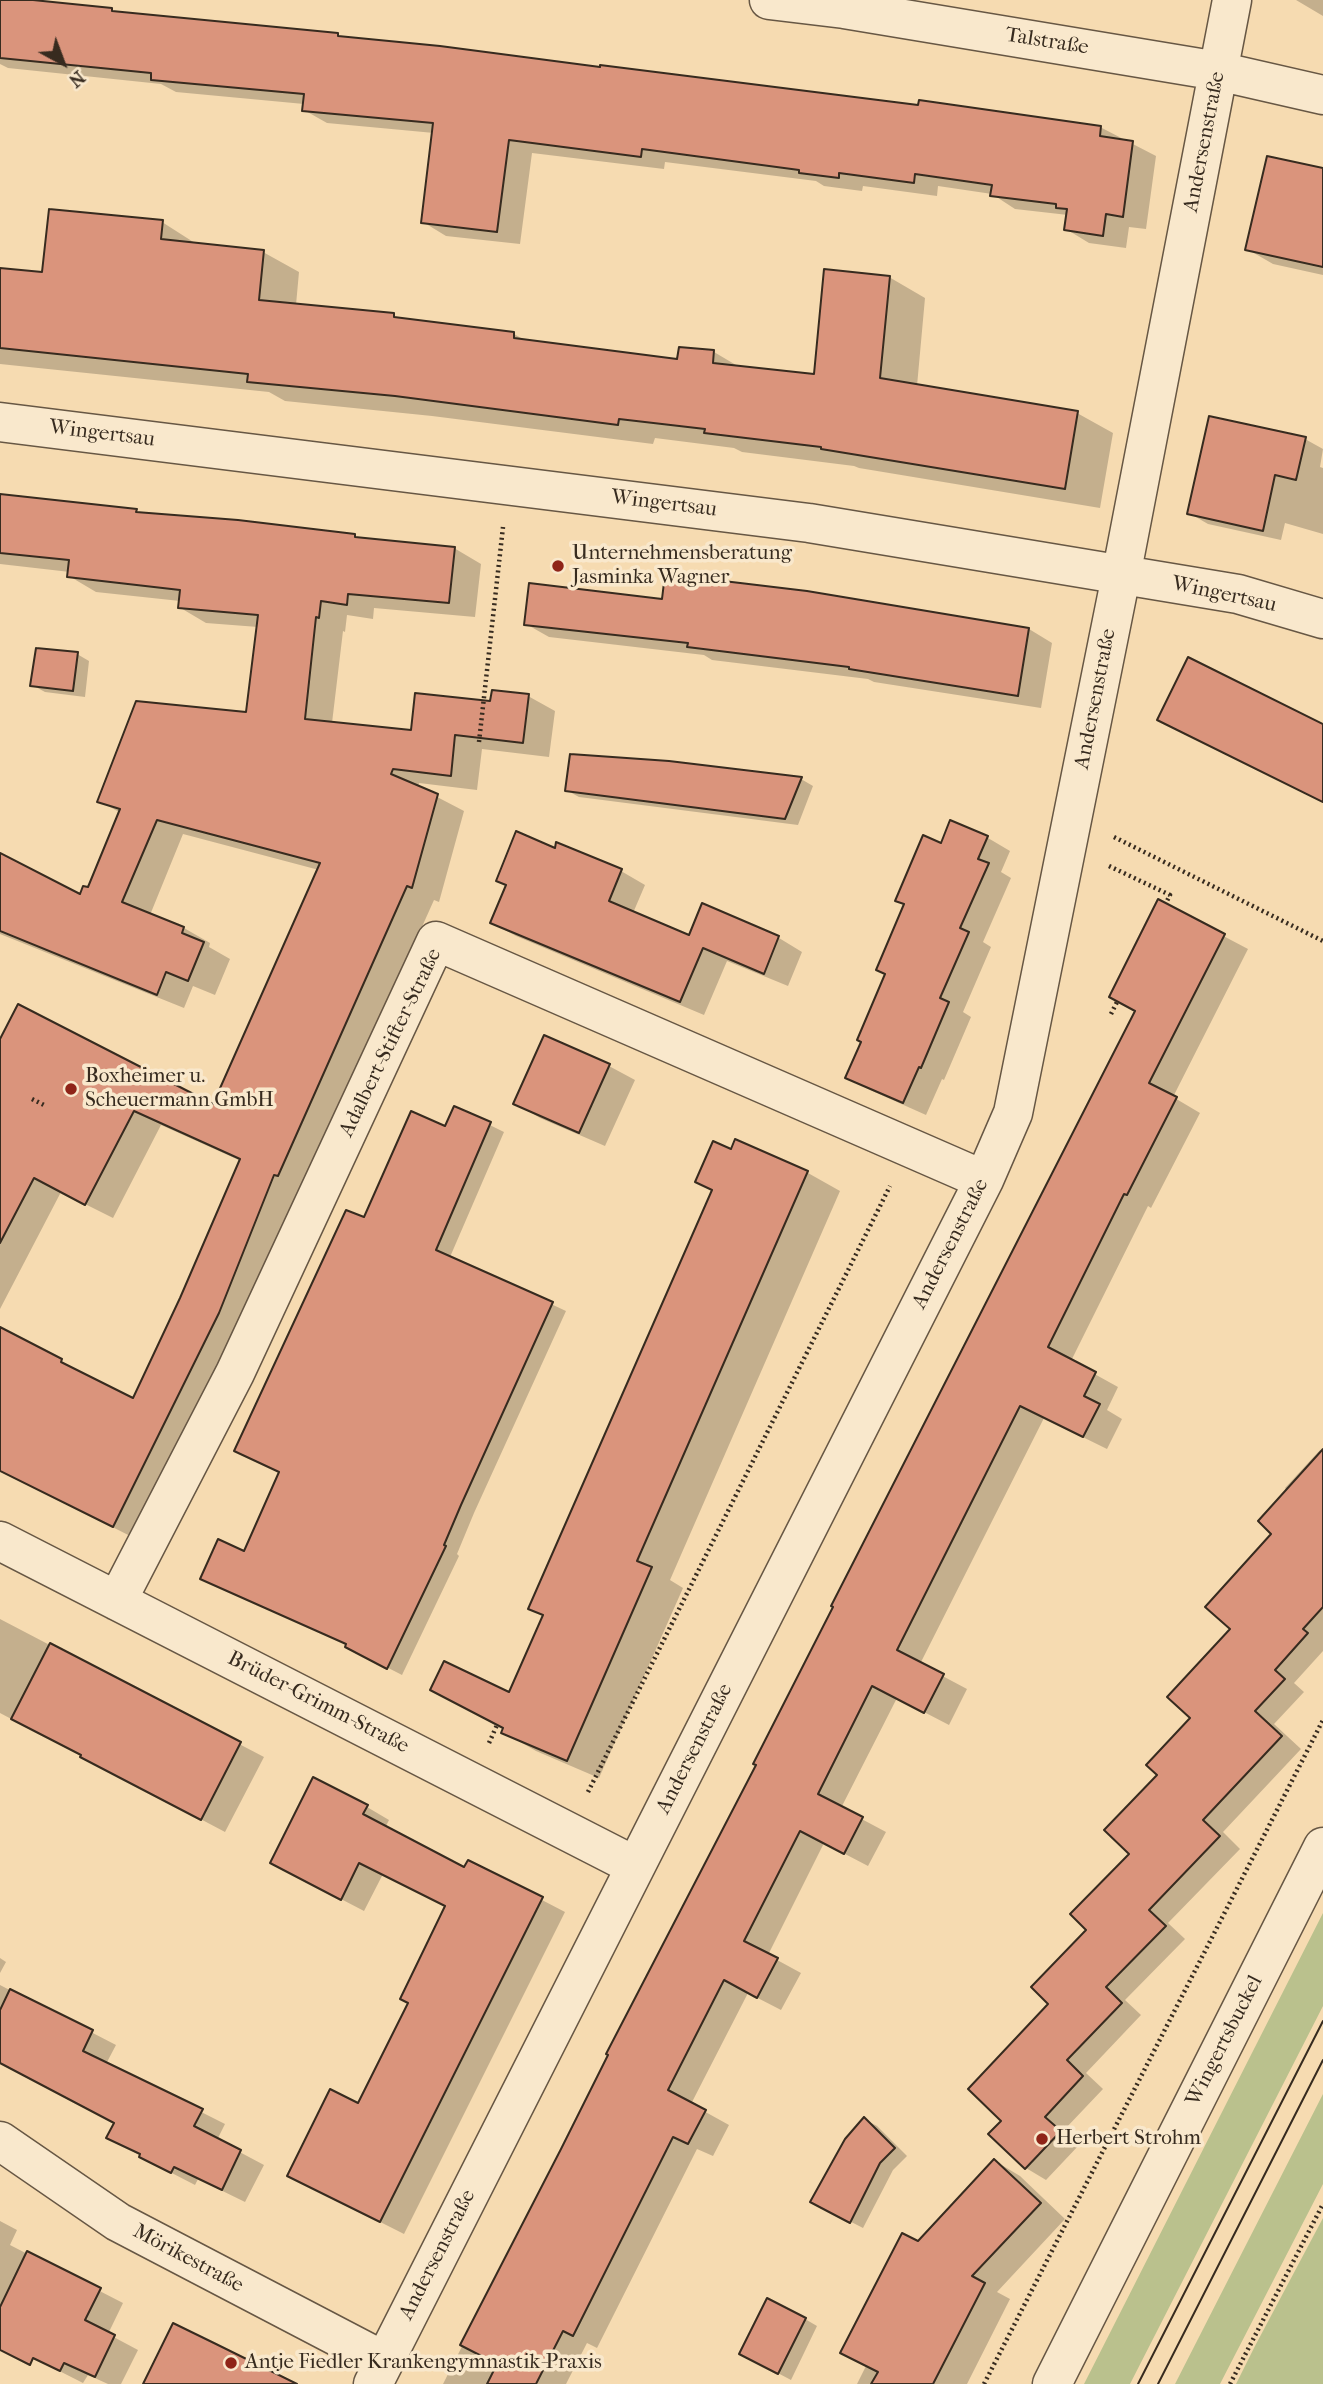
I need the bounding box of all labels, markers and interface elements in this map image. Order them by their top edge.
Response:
street label: Talstraße [1004,23,1090,61]
north arrow [28,28,98,98]
text: N [64,66,89,92]
street label: Andersenstraße [1179,70,1231,214]
street label: Wingertsau [48,415,156,453]
street label: Wingertsau [610,485,718,523]
place label: Unternehmensberatung Jasminka Wagner [572,541,792,591]
marker: Unternehmensberatung Jasminka Wagner [550,558,566,574]
street label: Wingertsau [1169,572,1279,618]
street label: Andersenstraße [1070,627,1122,771]
street label: Adalbert-Stifter-Straße [334,945,448,1141]
place label: Boxheimer u. Scheuermann GmbH [85,1064,274,1114]
marker: Boxheimer u. Scheuermann GmbH [63,1081,79,1097]
street label: Andersenstraße [907,1175,995,1313]
street label: Brüder-Grimm-Straße [223,1646,413,1760]
street label: Andersenstraße [651,1680,739,1818]
street label: Wingertsbuckel [1181,1971,1269,2111]
place label: Herbert Strohm [1056,2126,1201,2152]
marker: Herbert Strohm [1034,2131,1050,2147]
street label: Andersenstraße [394,2186,482,2324]
street label: Mörikestraße [129,2219,247,2299]
place label: Antje Fiedler Krankengymnastik-Praxis [245,2350,602,2376]
marker: Antje Fiedler Krankengymnastik-Praxis [223,2355,239,2371]

